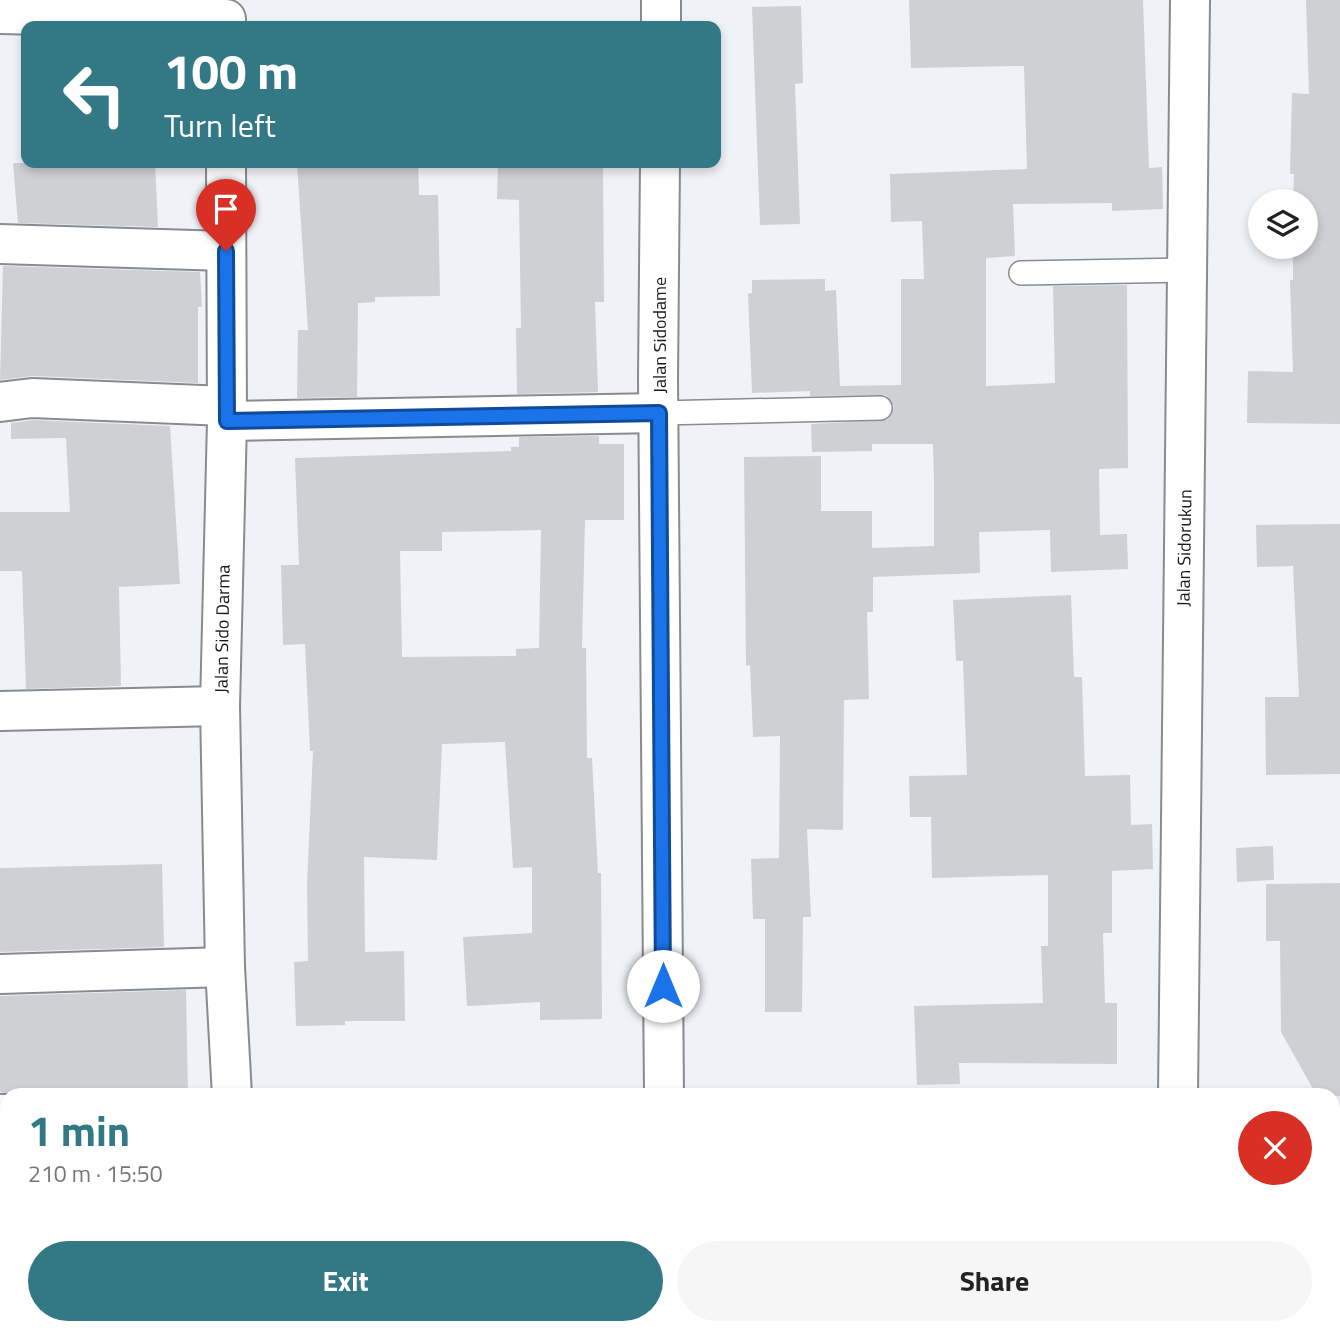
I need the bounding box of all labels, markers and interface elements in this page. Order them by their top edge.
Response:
text: 100 m [164,33,298,108]
icon: left [49,49,140,140]
text: Turn left [164,101,276,149]
pin [196,179,256,251]
map controls [1248,189,1318,259]
button: layers [1248,189,1318,259]
icon: arrive [207,190,245,228]
street label: Jalan Sidodame [646,277,673,393]
street label: Jalan Sidorukun [1169,489,1199,607]
street label: Jalan Sido Darma [207,564,237,694]
position arrow [626,949,700,1023]
text: 1 min [28,1098,130,1162]
button: close [1238,1111,1312,1185]
text: 210 m · 15:50 [28,1156,163,1191]
button: Exit [28,1241,663,1321]
button: Share [677,1241,1312,1321]

